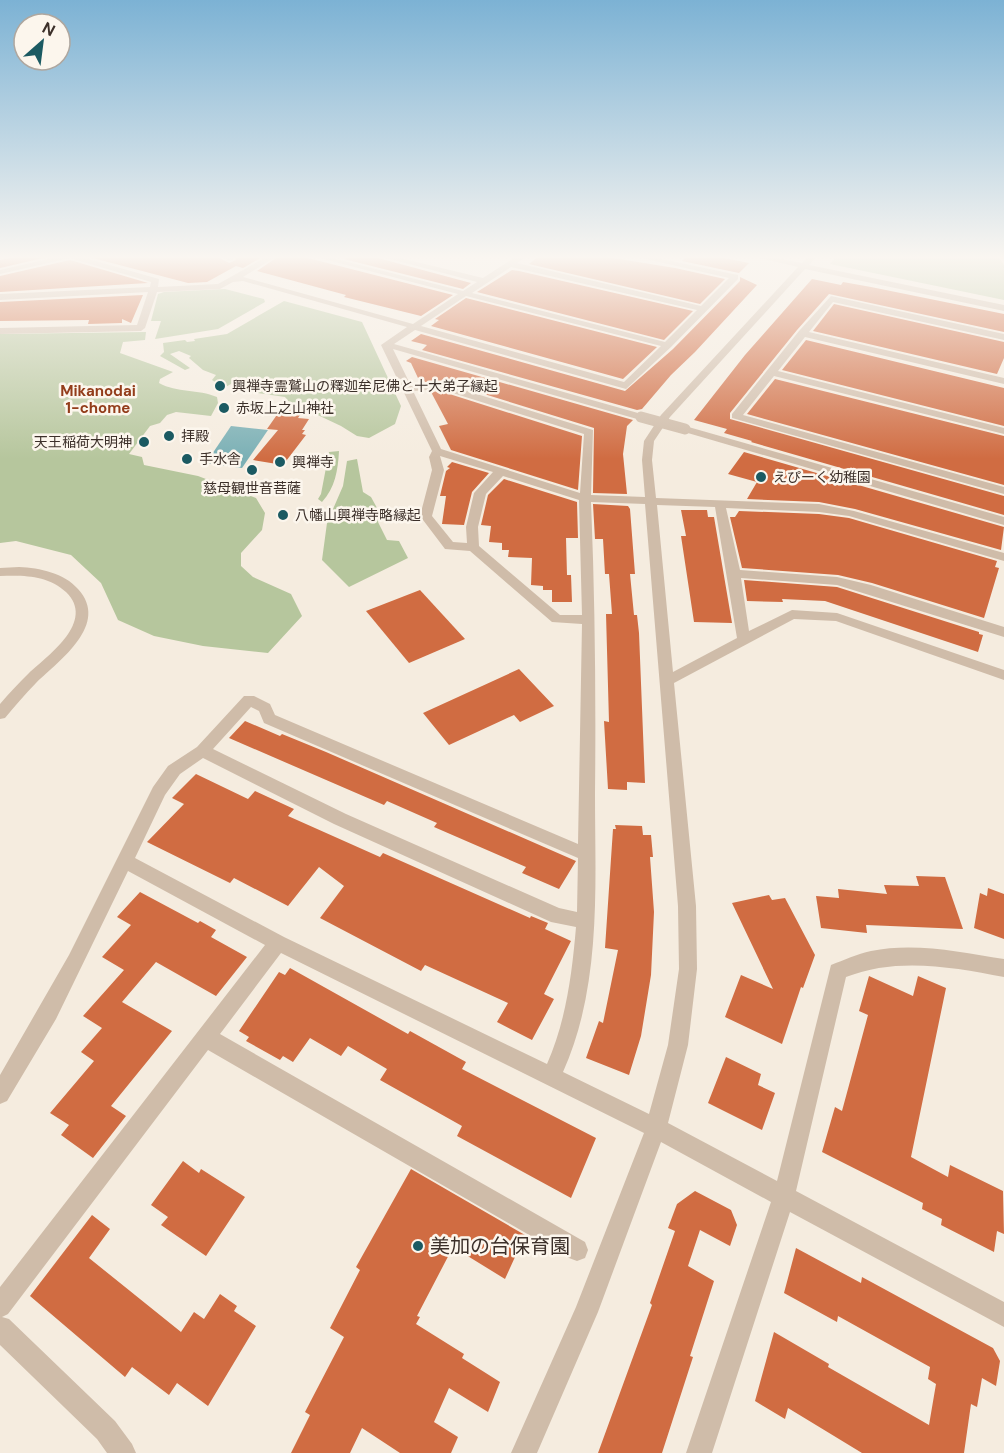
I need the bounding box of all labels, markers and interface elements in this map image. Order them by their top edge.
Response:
north arrow [12,12,72,72]
text: N [39,17,59,41]
place label: 興禅寺霊鷲山の釋迦牟尼佛と十大弟子縁起 [232,377,498,395]
marker: 興禅寺霊鷲山の釋迦牟尼佛と十大弟子縁起 [213,379,227,393]
district label: Mikanodai 1-chome [60,381,136,418]
place label: 赤坂上之山神社 [236,399,334,417]
marker: 赤坂上之山神社 [217,401,231,415]
place label: 拝殿 [181,427,209,445]
marker: 拝殿 [162,429,176,443]
place label: 天王稲荷大明神 [34,433,132,451]
marker: 天王稲荷大明神 [137,435,151,449]
place label: 手水舎 [199,450,241,468]
marker: 手水舎 [180,452,194,466]
place label: 興禅寺 [292,453,334,471]
marker: 興禅寺 [273,455,287,469]
marker: 慈母観世音菩薩 [245,463,259,477]
place label: えぴーく幼稚園 [773,468,871,486]
marker: えぴーく幼稚園 [754,470,768,484]
place label: 慈母観世音菩薩 [203,479,301,497]
place label: 八幡山興禅寺略縁起 [295,506,421,524]
marker: 八幡山興禅寺略縁起 [276,508,290,522]
place label: 美加の台保育園 [430,1233,570,1259]
marker: 美加の台保育園 [411,1239,425,1253]

